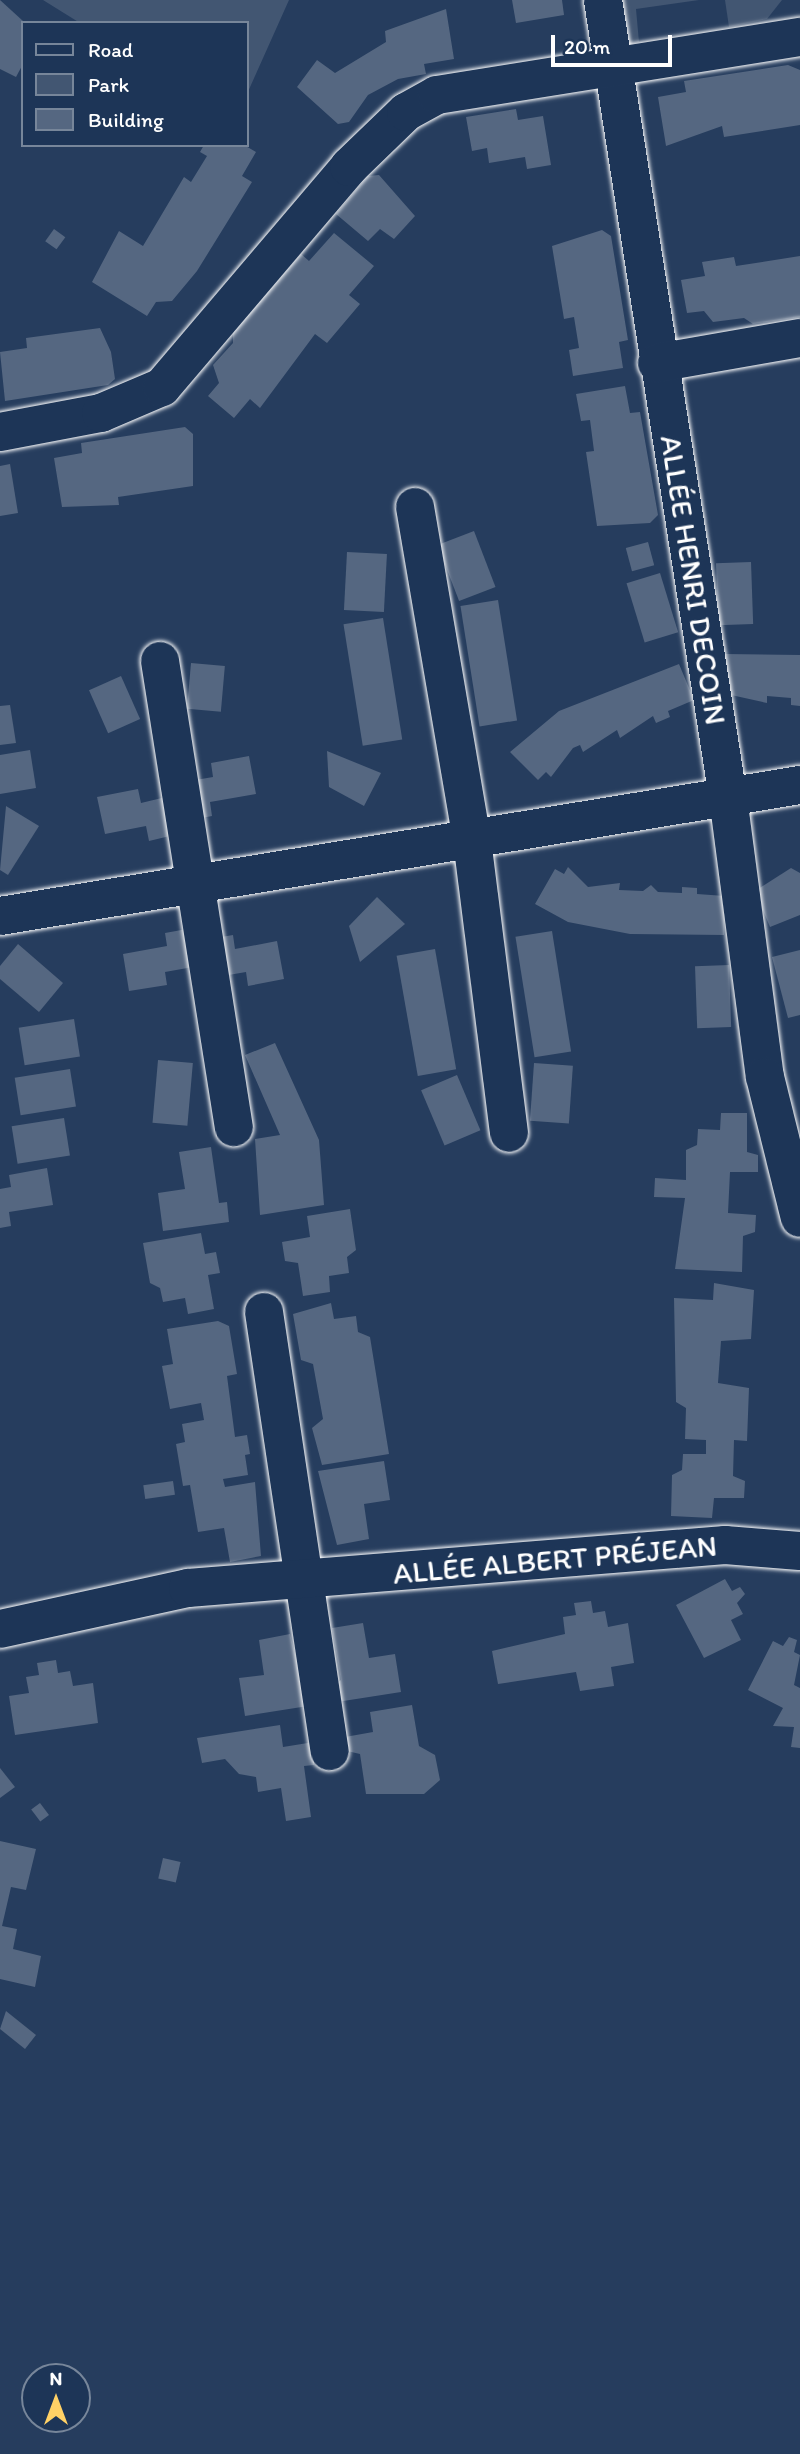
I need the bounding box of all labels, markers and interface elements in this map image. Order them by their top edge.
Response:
legend [21,21,248,147]
scale bar [555,21,676,65]
text: 20 m [564,34,610,59]
text: Road [88,37,133,62]
text: Park [88,72,129,97]
text: Building [88,107,164,132]
street label: ALLÉE HENRI DECOIN [653,434,733,726]
street label: ALLÉE ALBERT PRÉJEAN [392,1528,718,1592]
north arrow [21,2363,91,2433]
text: N [50,2367,62,2390]

